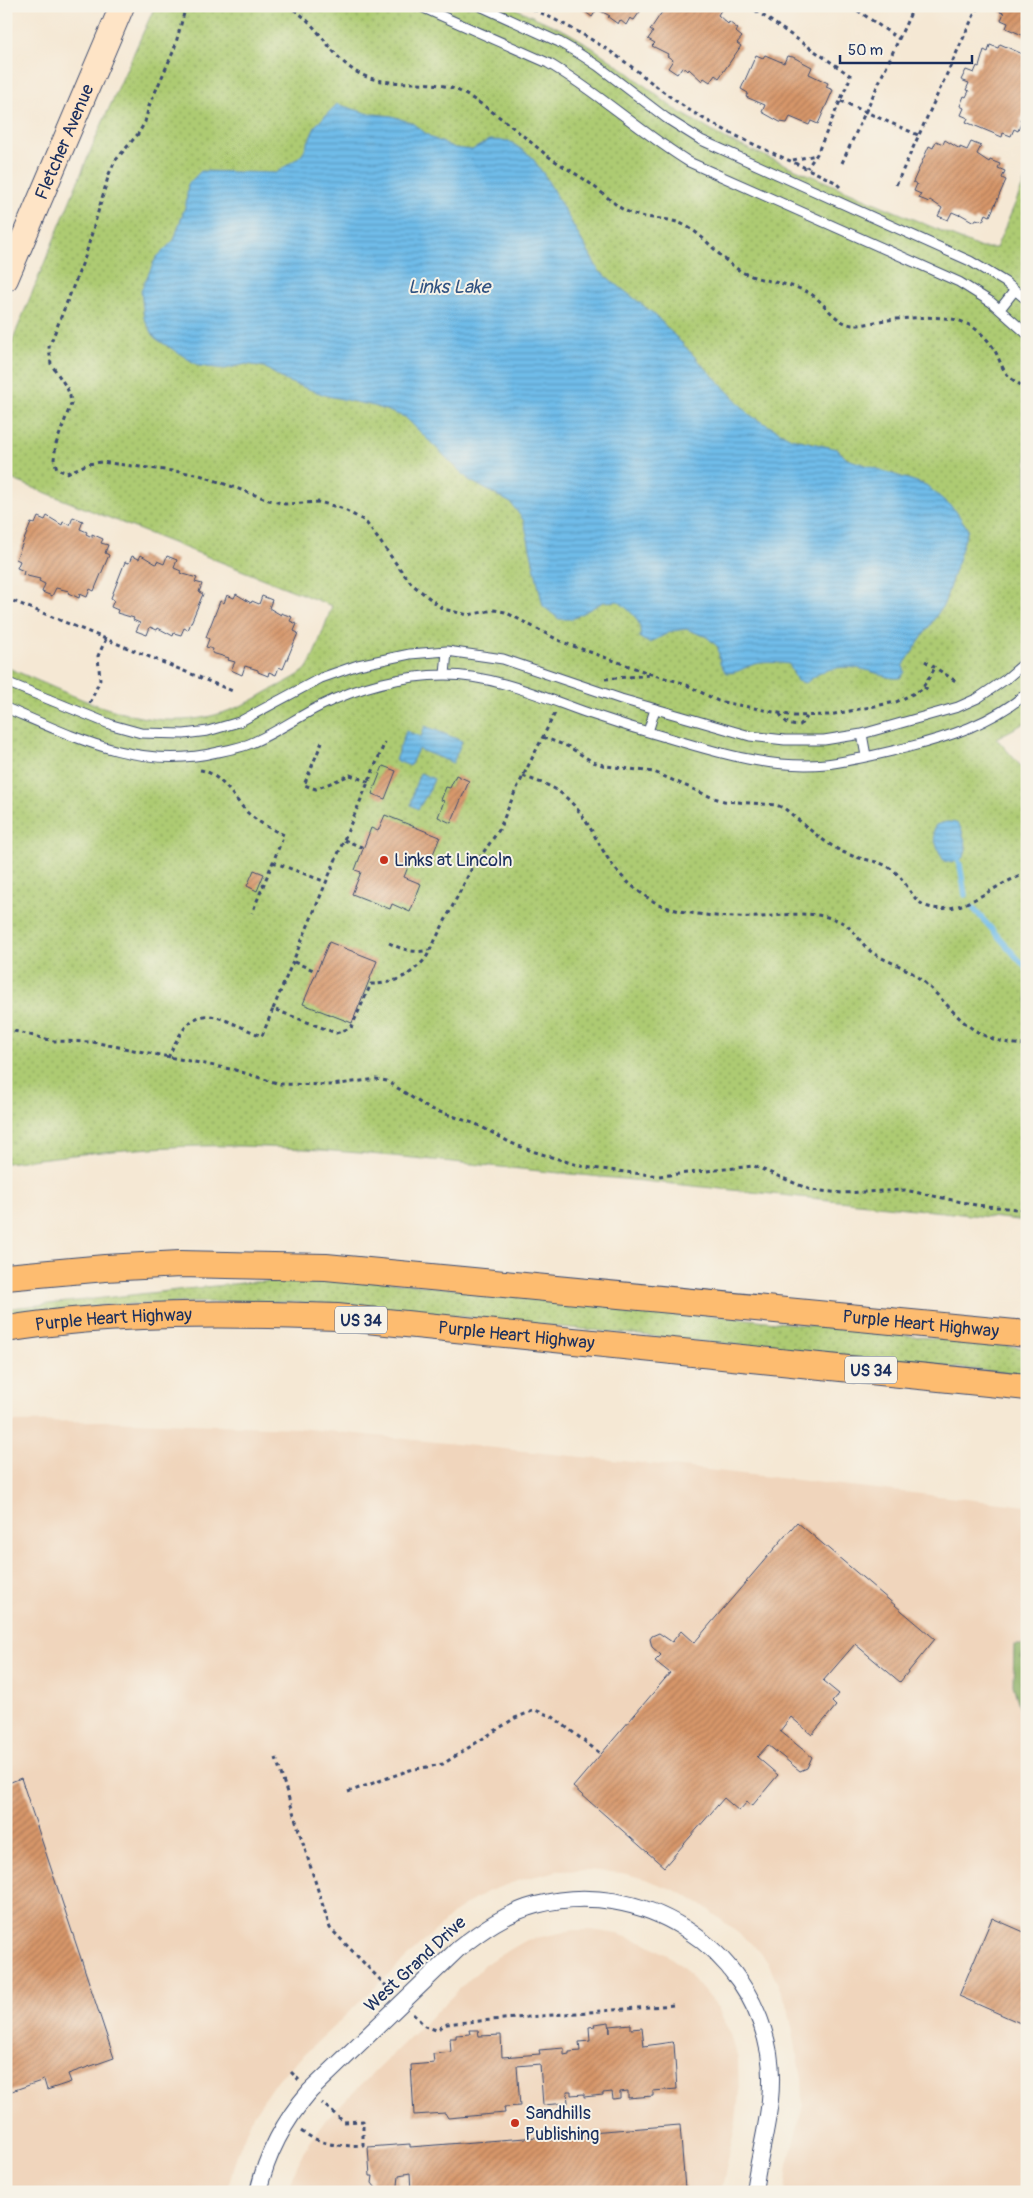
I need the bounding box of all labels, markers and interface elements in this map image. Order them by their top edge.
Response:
scale bar [840,32,973,64]
text: 50 m [848,41,883,60]
street label: Fletcher Avenue [30,81,100,203]
water label: Links Lake [408,275,492,299]
place label: Links at Lincoln [394,849,512,872]
marker: Links at Lincoln [378,854,390,866]
street label: Purple Heart Highway [34,1304,192,1337]
street label: Purple Heart Highway [841,1305,1000,1343]
road number: US 34 [335,1306,387,1334]
street label: Purple Heart Highway [437,1316,596,1355]
road number: US 34 [845,1356,897,1384]
street label: West Grand Drive [360,1911,471,2017]
place label: Sandhills Publishing [525,2102,599,2146]
marker: Sandhills Publishing [509,2117,521,2129]

